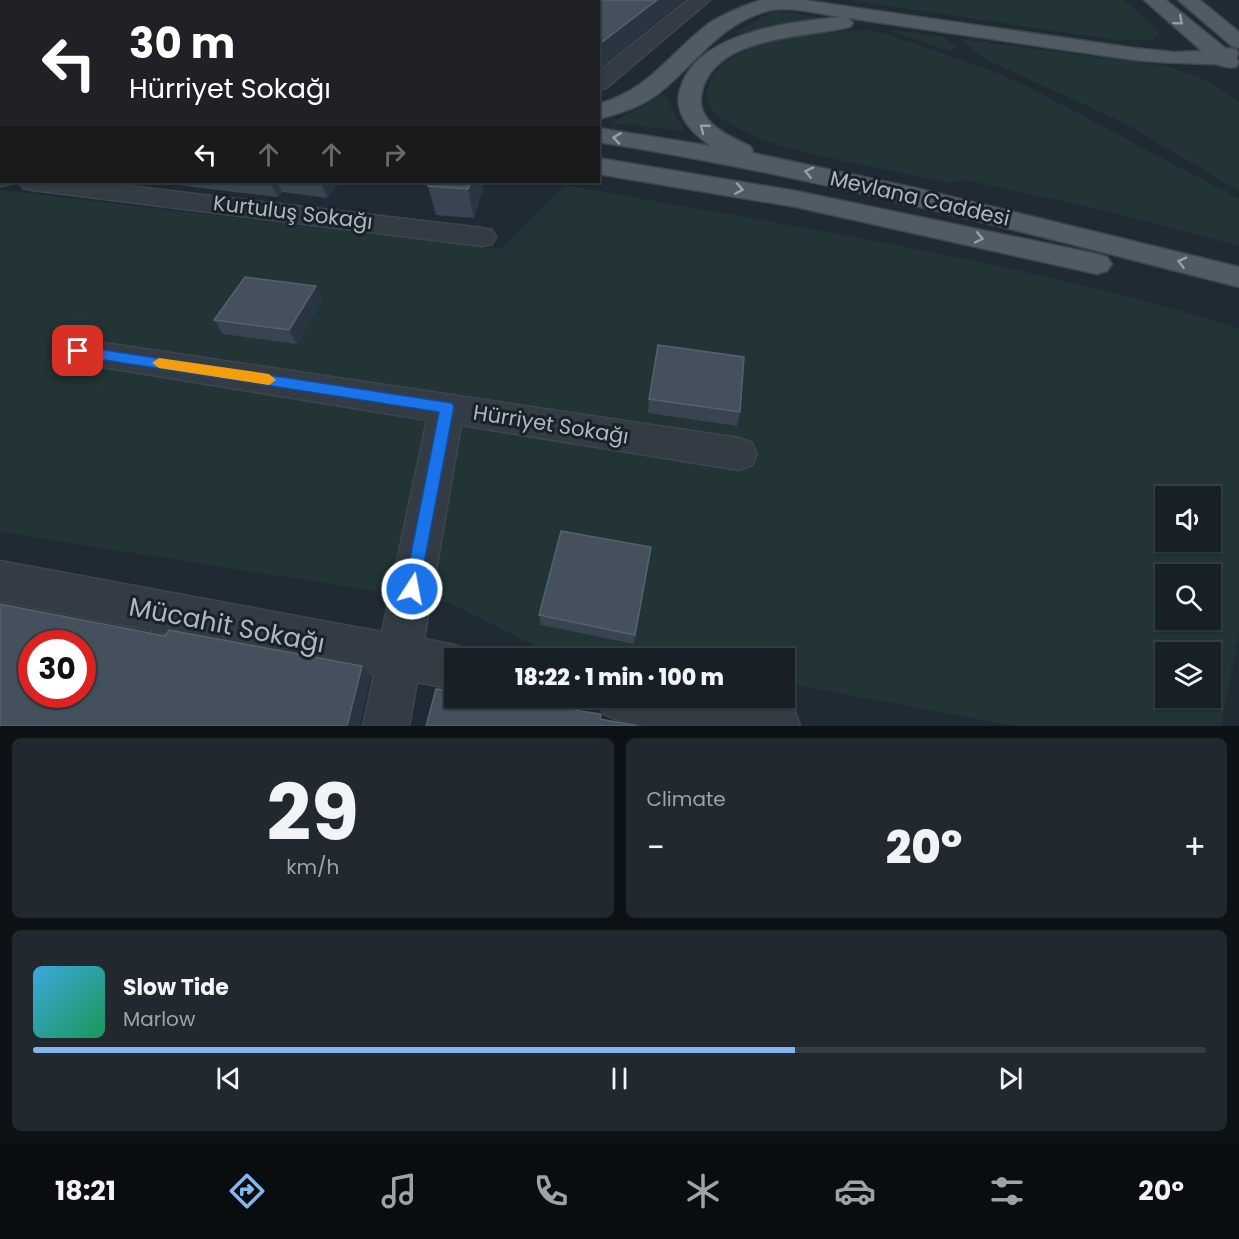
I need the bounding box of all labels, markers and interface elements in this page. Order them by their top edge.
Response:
text: 30 m [129,14,235,73]
one-way arrow [1172,14,1183,25]
icon: left [30,24,108,102]
text: Hürriyet Sokağı [129,70,331,107]
one-way arrow [700,125,711,136]
one-way arrow [612,132,622,145]
icon: left [189,138,222,171]
icon: ahead [252,138,285,171]
icon: ahead [315,138,348,171]
icon: right [378,138,411,171]
street label: Mevlana Caddesi [827,163,1013,233]
one-way arrow [804,167,814,180]
one-way arrow [734,182,744,195]
street label: Kurtuluş Sokağı [212,188,374,236]
one-way arrow [974,231,984,244]
one-way arrow [1177,257,1187,270]
pin [52,325,103,376]
icon: arrive [61,334,94,367]
street label: Hürriyet Sokağı [471,397,631,451]
map controls [1155,486,1221,708]
button: sound [1155,486,1221,552]
position arrow [380,557,444,621]
button: search [1155,564,1221,630]
street label: Mücahit Sokağı [126,588,328,662]
speed limit sign: 30 [18,630,96,708]
button: layers [1155,642,1221,708]
text: 18:22 · 1 min · 100 m [515,662,724,693]
text: 29 [266,758,359,867]
text: Climate [647,785,726,813]
text: 20° [886,816,962,879]
text: − [647,824,665,871]
text: + [1183,824,1206,871]
text: km/h [286,853,339,881]
text: Slow Tide [123,972,229,1003]
text: Marlow [123,1005,195,1033]
icon: previous [212,1062,245,1095]
icon: pause [603,1062,636,1095]
icon: next [994,1062,1027,1095]
icon: directions [226,1170,268,1212]
icon: music [378,1170,420,1212]
icon: phone [530,1170,572,1212]
icon: climate [682,1170,724,1212]
icon: car [834,1170,876,1212]
icon: filters [986,1170,1028,1212]
text: 18:21 [55,1172,116,1209]
text: 20° [1138,1172,1184,1209]

